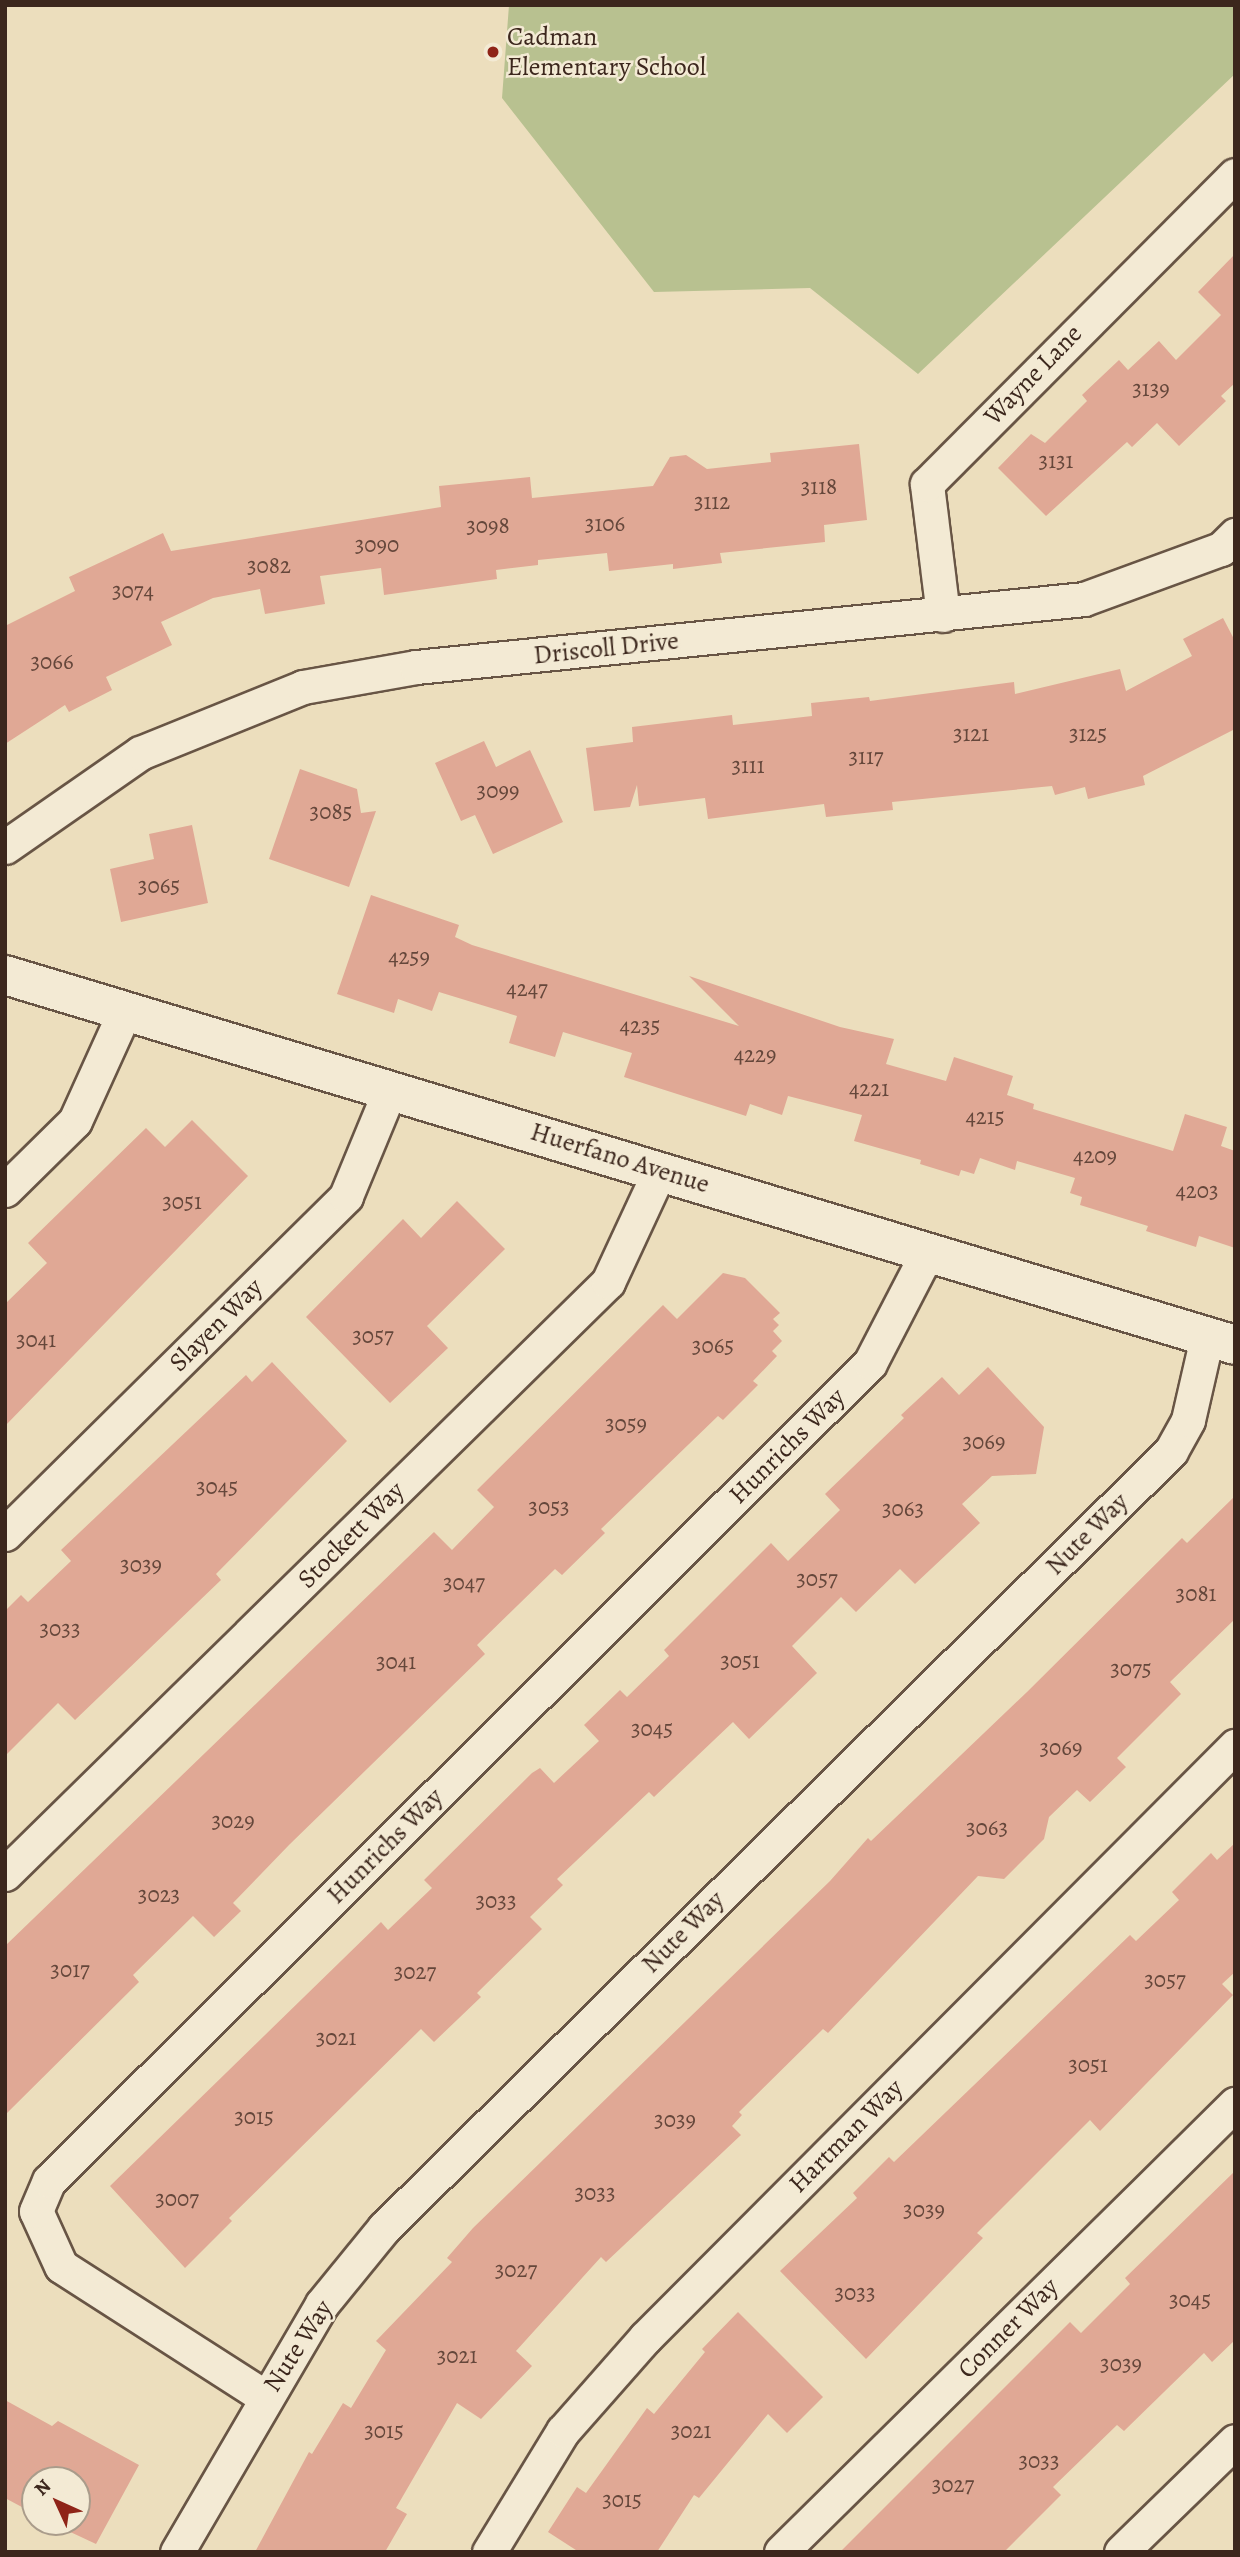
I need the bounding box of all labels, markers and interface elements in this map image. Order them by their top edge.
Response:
place label: Cadman Elementary School [507,21,706,82]
marker: Cadman Elementary School [485,44,501,60]
street label: Wayne Lane [977,318,1089,432]
house number: 3139 [1132,375,1170,403]
house number: 3131 [1039,447,1073,475]
house number: 3118 [801,473,837,501]
house number: 3112 [694,488,730,516]
house number: 3106 [585,510,625,538]
house number: 3098 [466,512,510,540]
house number: 3090 [355,531,399,559]
house number: 3082 [247,552,291,580]
house number: 3074 [112,577,154,605]
street label: Driscoll Drive [532,625,680,671]
house number: 3066 [30,648,74,676]
house number: 3121 [953,720,989,748]
house number: 3125 [1069,720,1107,748]
house number: 3117 [849,743,883,771]
house number: 3111 [731,752,765,780]
house number: 3099 [477,777,519,805]
house number: 3085 [310,798,352,826]
house number: 3065 [138,872,180,900]
house number: 4259 [388,943,430,971]
house number: 4247 [506,975,548,1003]
house number: 4235 [620,1012,660,1040]
house number: 4229 [734,1041,776,1069]
house number: 4221 [849,1075,889,1103]
house number: 4215 [965,1103,1005,1131]
street label: Huerfano Avenue [527,1116,713,1200]
house number: 4209 [1073,1142,1117,1170]
house number: 4203 [1175,1177,1219,1205]
house number: 3051 [162,1188,202,1216]
street label: Slayen Way [163,1272,269,1378]
house number: 3057 [352,1322,394,1350]
house number: 3041 [16,1326,56,1354]
house number: 3065 [692,1332,734,1360]
street label: Hunrichs Way [723,1382,851,1510]
house number: 3059 [605,1410,647,1438]
house number: 3069 [963,1428,1005,1456]
house number: 3045 [196,1473,238,1501]
street label: Stockett Way [291,1475,411,1595]
street label: Nute Way [1039,1486,1135,1582]
house number: 3053 [528,1493,570,1521]
house number: 3063 [882,1495,924,1523]
house number: 3039 [120,1551,162,1579]
house number: 3057 [796,1565,838,1593]
house number: 3047 [443,1569,485,1597]
house number: 3081 [1176,1580,1216,1608]
house number: 3033 [40,1615,80,1643]
house number: 3051 [720,1647,760,1675]
house number: 3041 [376,1648,416,1676]
house number: 3075 [1110,1655,1152,1683]
house number: 3045 [631,1715,673,1743]
house number: 3069 [1040,1734,1082,1762]
street label: Hunrichs Way [321,1782,449,1910]
house number: 3029 [211,1807,255,1835]
house number: 3063 [966,1814,1008,1842]
house number: 3023 [138,1881,180,1909]
street label: Nute Way [635,1884,731,1980]
house number: 3033 [476,1887,516,1915]
house number: 3017 [50,1956,90,1984]
house number: 3027 [394,1958,436,1986]
house number: 3057 [1144,1966,1186,1994]
house number: 3021 [316,2024,356,2052]
house number: 3051 [1068,2051,1108,2079]
street label: Hartman Way [783,2073,909,2199]
house number: 3015 [234,2103,274,2131]
house number: 3039 [654,2106,696,2134]
house number: 3033 [575,2179,615,2207]
house number: 3007 [155,2185,199,2213]
house number: 3039 [903,2196,945,2224]
house number: 3027 [495,2256,537,2284]
street label: Conner Way [951,2271,1065,2385]
house number: 3033 [835,2279,875,2307]
house number: 3045 [1169,2286,1211,2314]
street label: Nute Way [257,2294,339,2398]
house number: 3021 [437,2342,477,2370]
house number: 3039 [1100,2350,1142,2378]
house number: 3015 [364,2417,404,2445]
house number: 3021 [671,2417,711,2445]
house number: 3033 [1019,2447,1059,2475]
north arrow [21,2466,91,2536]
house number: 3027 [932,2471,974,2499]
text: N [28,2473,57,2502]
house number: 3015 [602,2486,642,2514]

